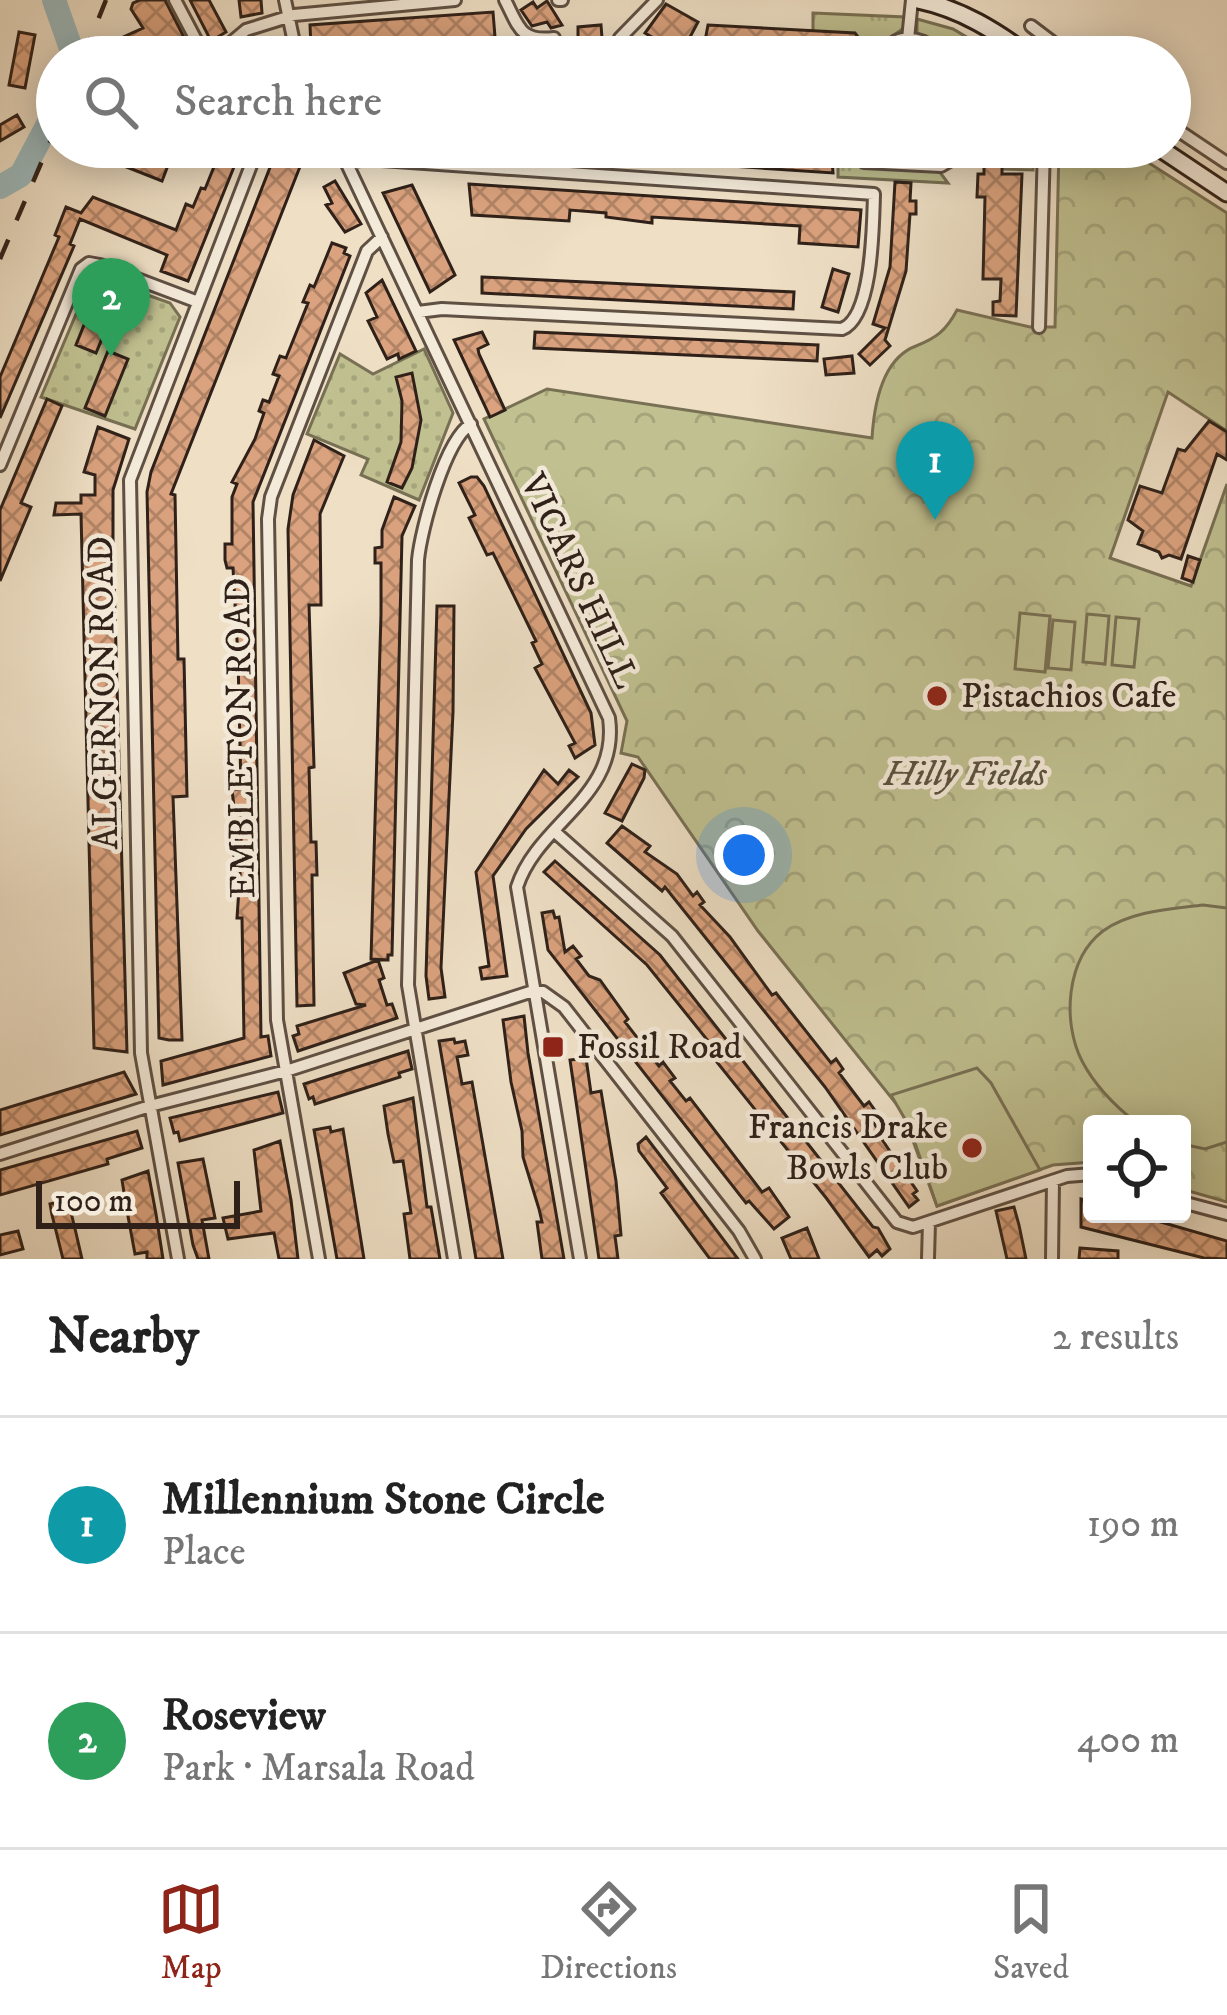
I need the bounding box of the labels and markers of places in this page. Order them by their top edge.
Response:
pin: 2 [72,258,150,357]
pin: 1 [896,421,974,520]
place label: Pistachios Cafe [961,674,1176,719]
marker: Pistachios Cafe [924,683,950,709]
place label: Fossil Road [577,1025,742,1070]
marker: Fossil Road [540,1034,566,1060]
place label: Francis Drake Bowls Club [748,1105,948,1191]
marker: Francis Drake Bowls Club [959,1135,985,1161]

